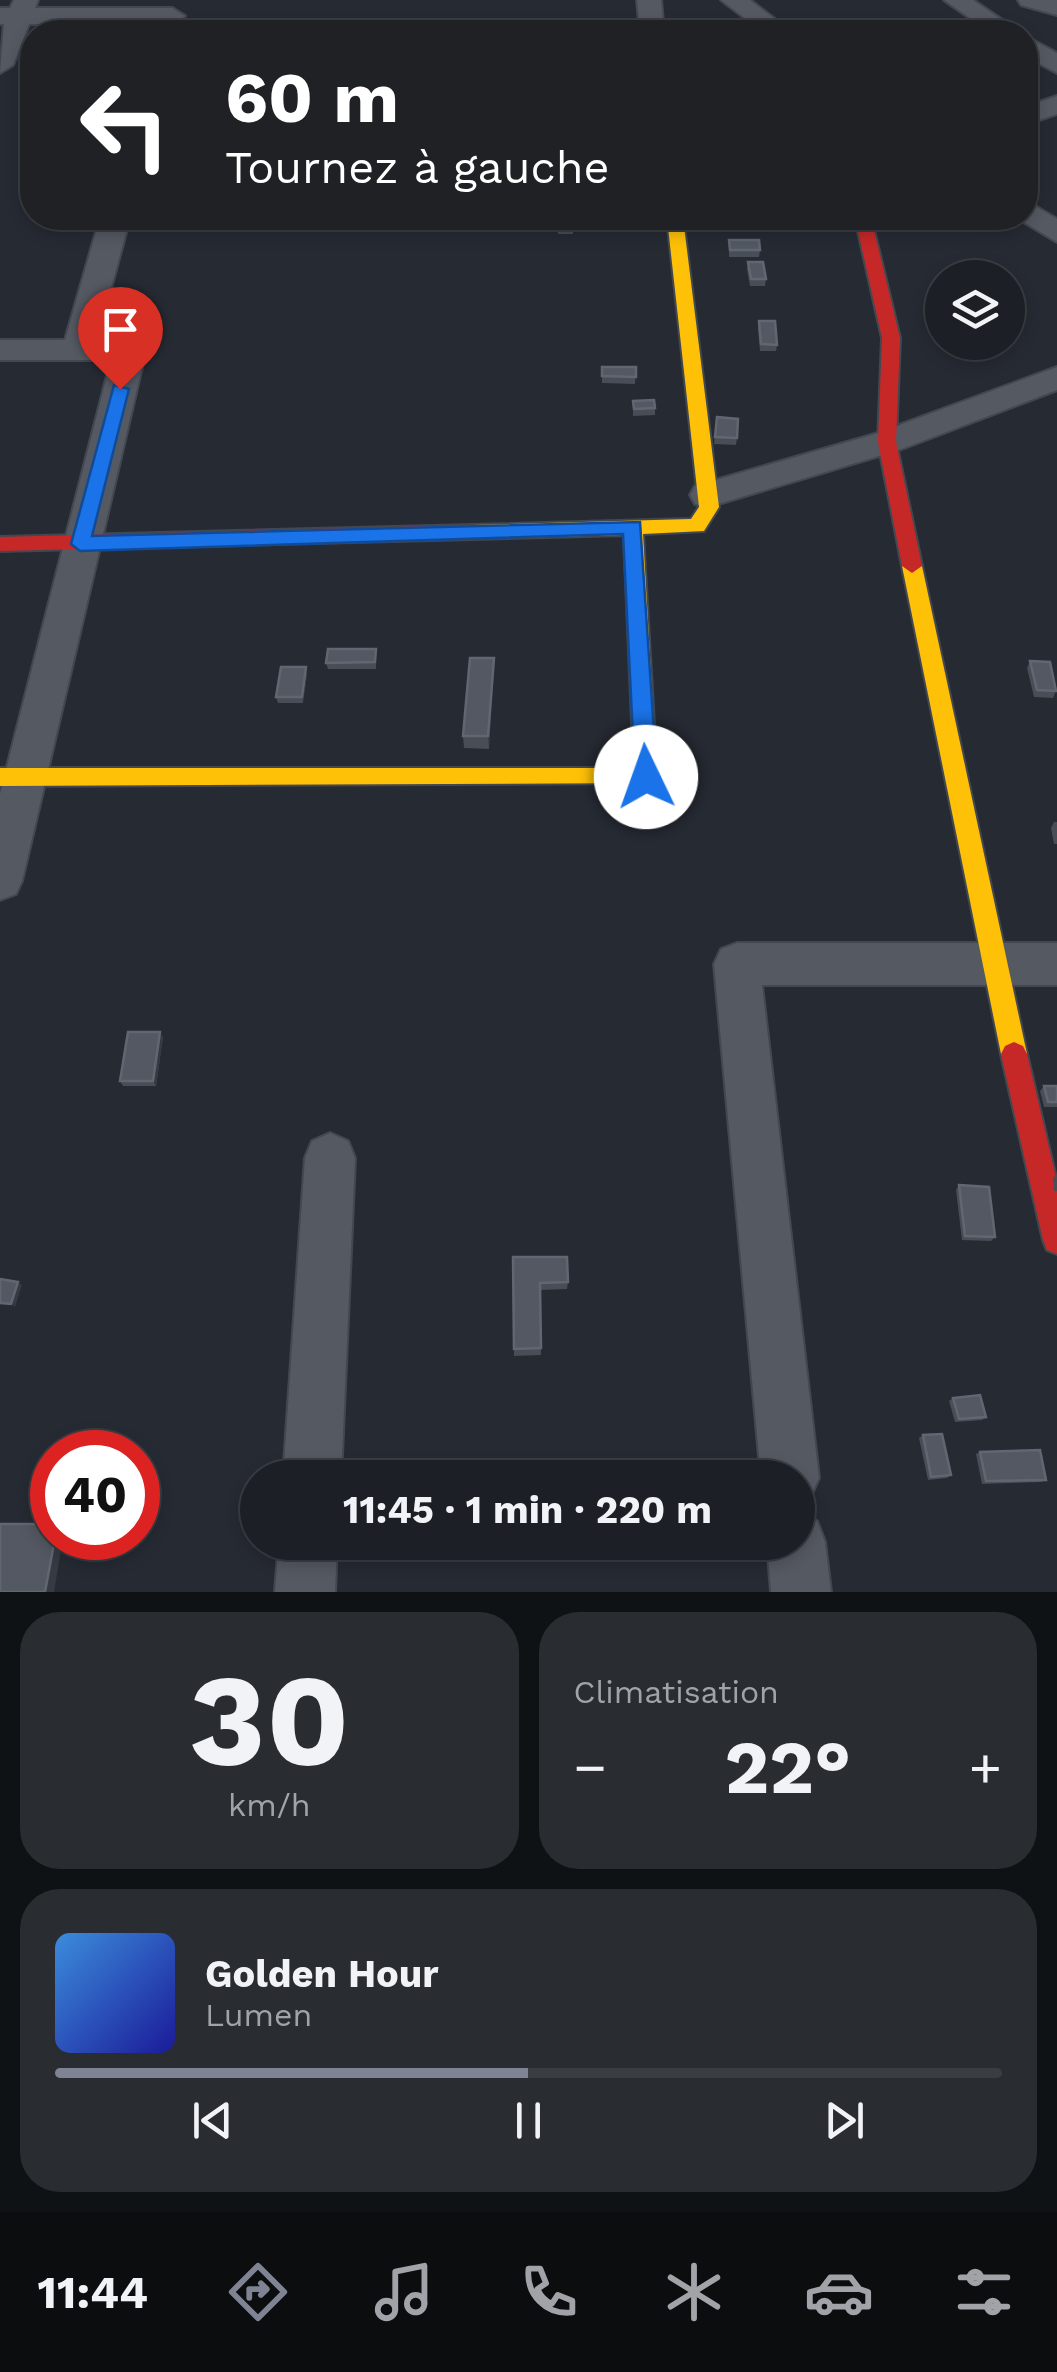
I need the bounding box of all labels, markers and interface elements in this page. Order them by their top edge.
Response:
text: 60 m [225,57,399,139]
icon: left [60,60,190,190]
text: Tournez à gauche [225,141,610,194]
map controls [925,260,1025,360]
button: layers [925,260,1025,360]
pin [78,287,163,390]
icon: arrive [93,302,148,357]
position arrow [594,725,698,829]
speed limit sign: 40 [30,1430,160,1560]
text: 11:45 · 1 min · 220 m [343,1488,712,1532]
text: 30 [189,1644,350,1797]
text: Climatisation [574,1673,779,1711]
text: 22° [724,1723,851,1811]
text: − [574,1735,607,1799]
text: + [969,1735,1002,1799]
text: km/h [228,1786,310,1824]
text: Golden Hour [205,1952,439,1996]
text: Lumen [205,1996,312,2034]
icon: previous [185,2093,240,2148]
icon: pause [501,2093,556,2148]
icon: next [817,2093,872,2148]
icon: directions [223,2257,293,2327]
icon: music [369,2257,439,2327]
icon: phone [514,2257,584,2327]
icon: climate [659,2257,729,2327]
icon: car [804,2257,874,2327]
icon: filters [949,2257,1019,2327]
text: 11:44 [38,2266,148,2319]

